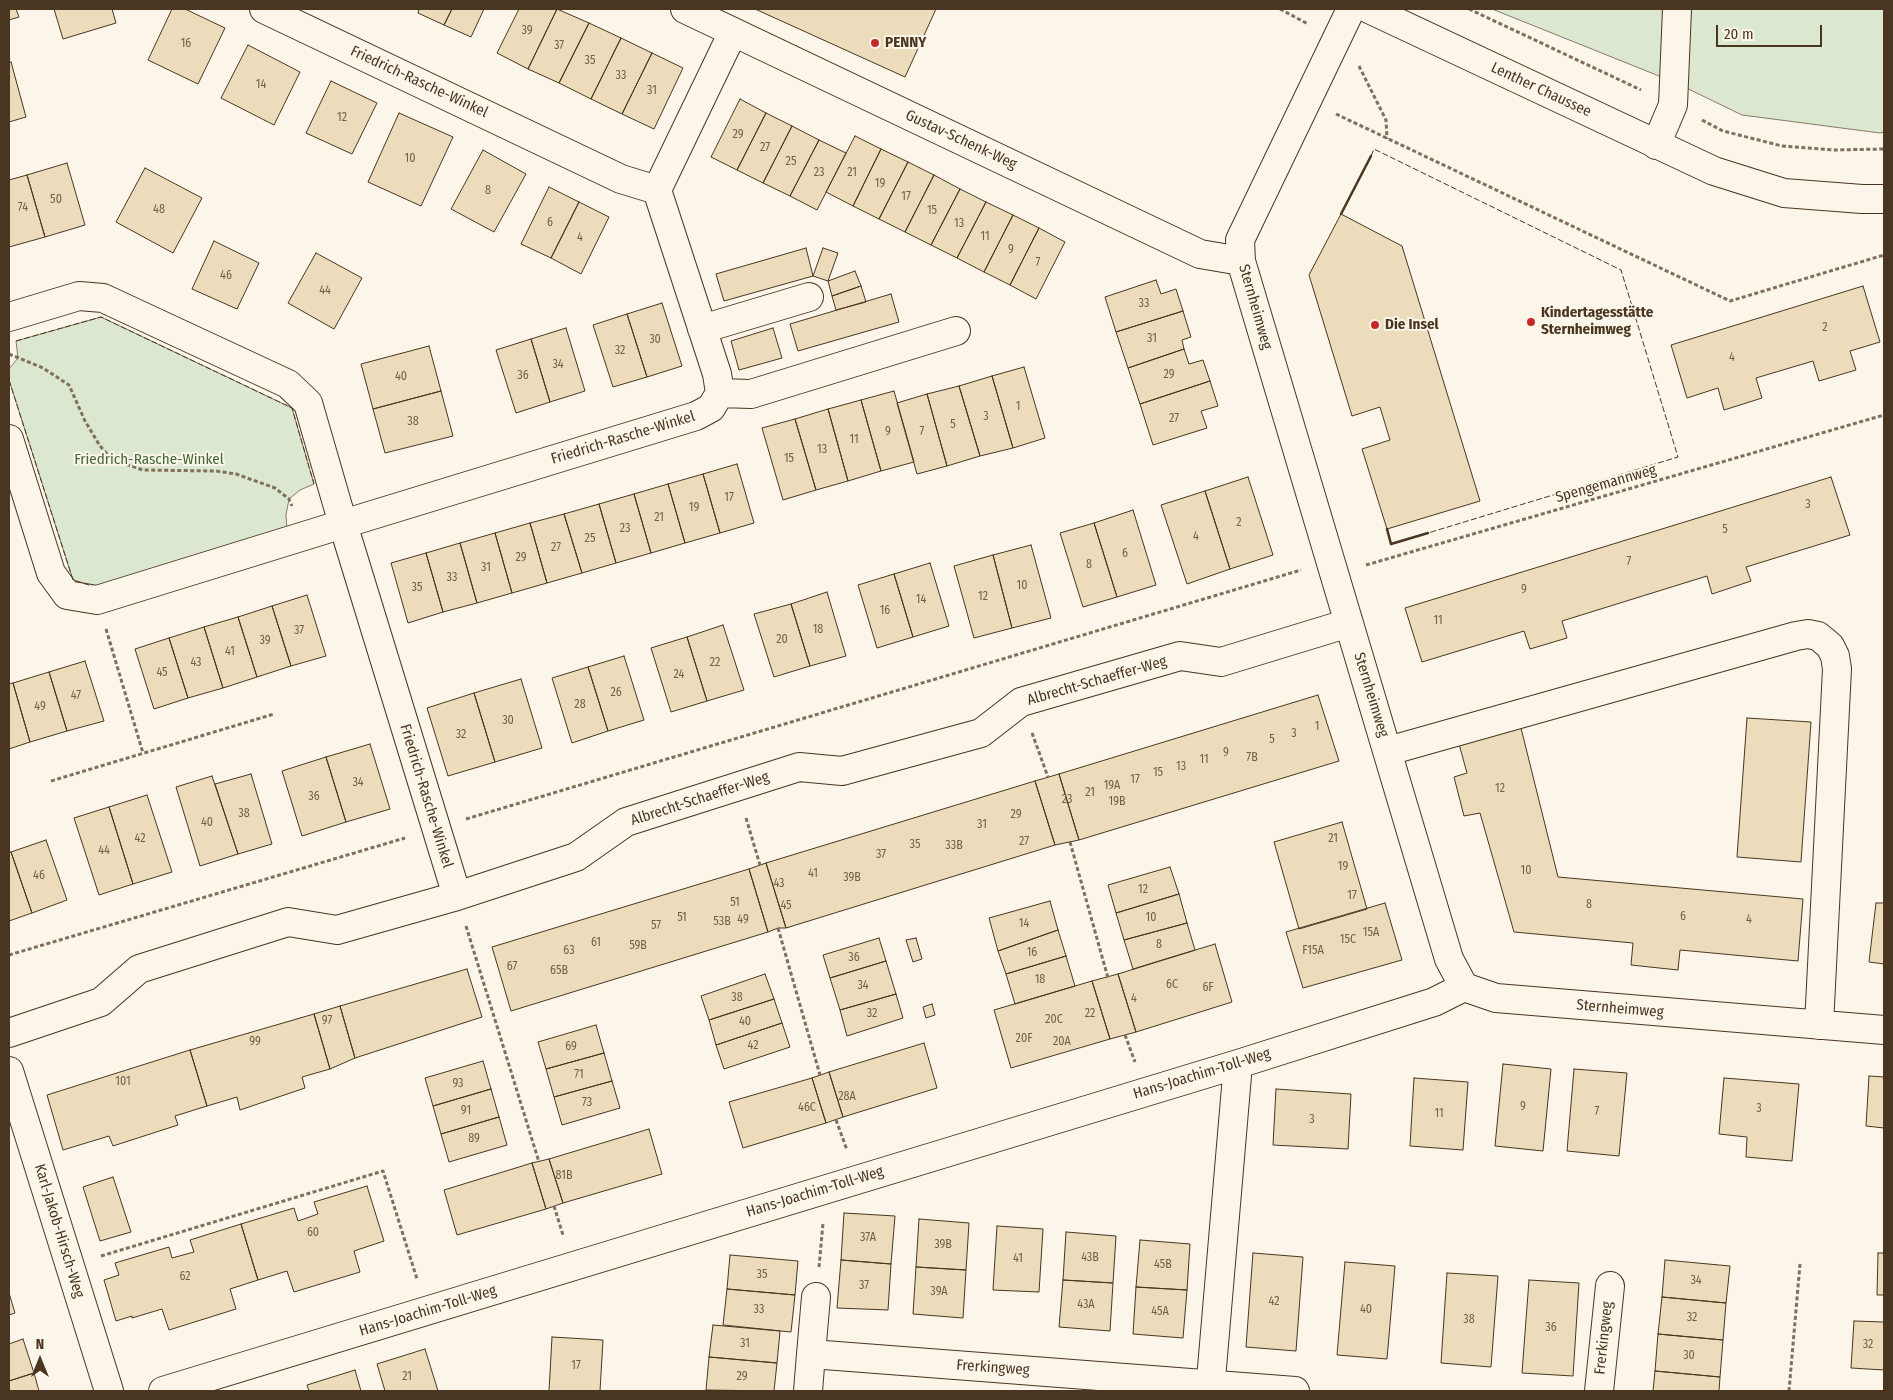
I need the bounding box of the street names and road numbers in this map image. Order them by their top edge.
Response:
street label: Friedrich-Rasche-Winkel [347,42,491,122]
street label: Lenther Chaussee [1488,59,1594,121]
street label: Gustav-Schenk-Weg [902,106,1020,174]
street label: Sternheimweg [1234,262,1276,352]
street label: Friedrich-Rasche-Winkel [549,408,697,468]
street label: Spengemannweg [1554,461,1658,507]
street label: Sternheimweg [1350,650,1392,740]
street label: Albrecht-Schaeffer-Weg [1025,652,1169,710]
street label: Friedrich-Rasche-Winkel [396,722,456,870]
street label: Albrecht-Schaeffer-Weg [629,768,771,830]
street label: Sternheimweg [1576,996,1664,1022]
street label: Hans-Joachim-Toll-Weg [1131,1045,1273,1103]
street label: Karl-Jakob-Hirsch-Weg [30,1162,88,1300]
street label: Hans-Joachim-Toll-Weg [744,1163,886,1221]
street label: Hans-Joachim-Toll-Weg [357,1282,499,1340]
street label: Frerkingweg [1591,1301,1617,1375]
street label: Frerkingweg [956,1356,1030,1380]

